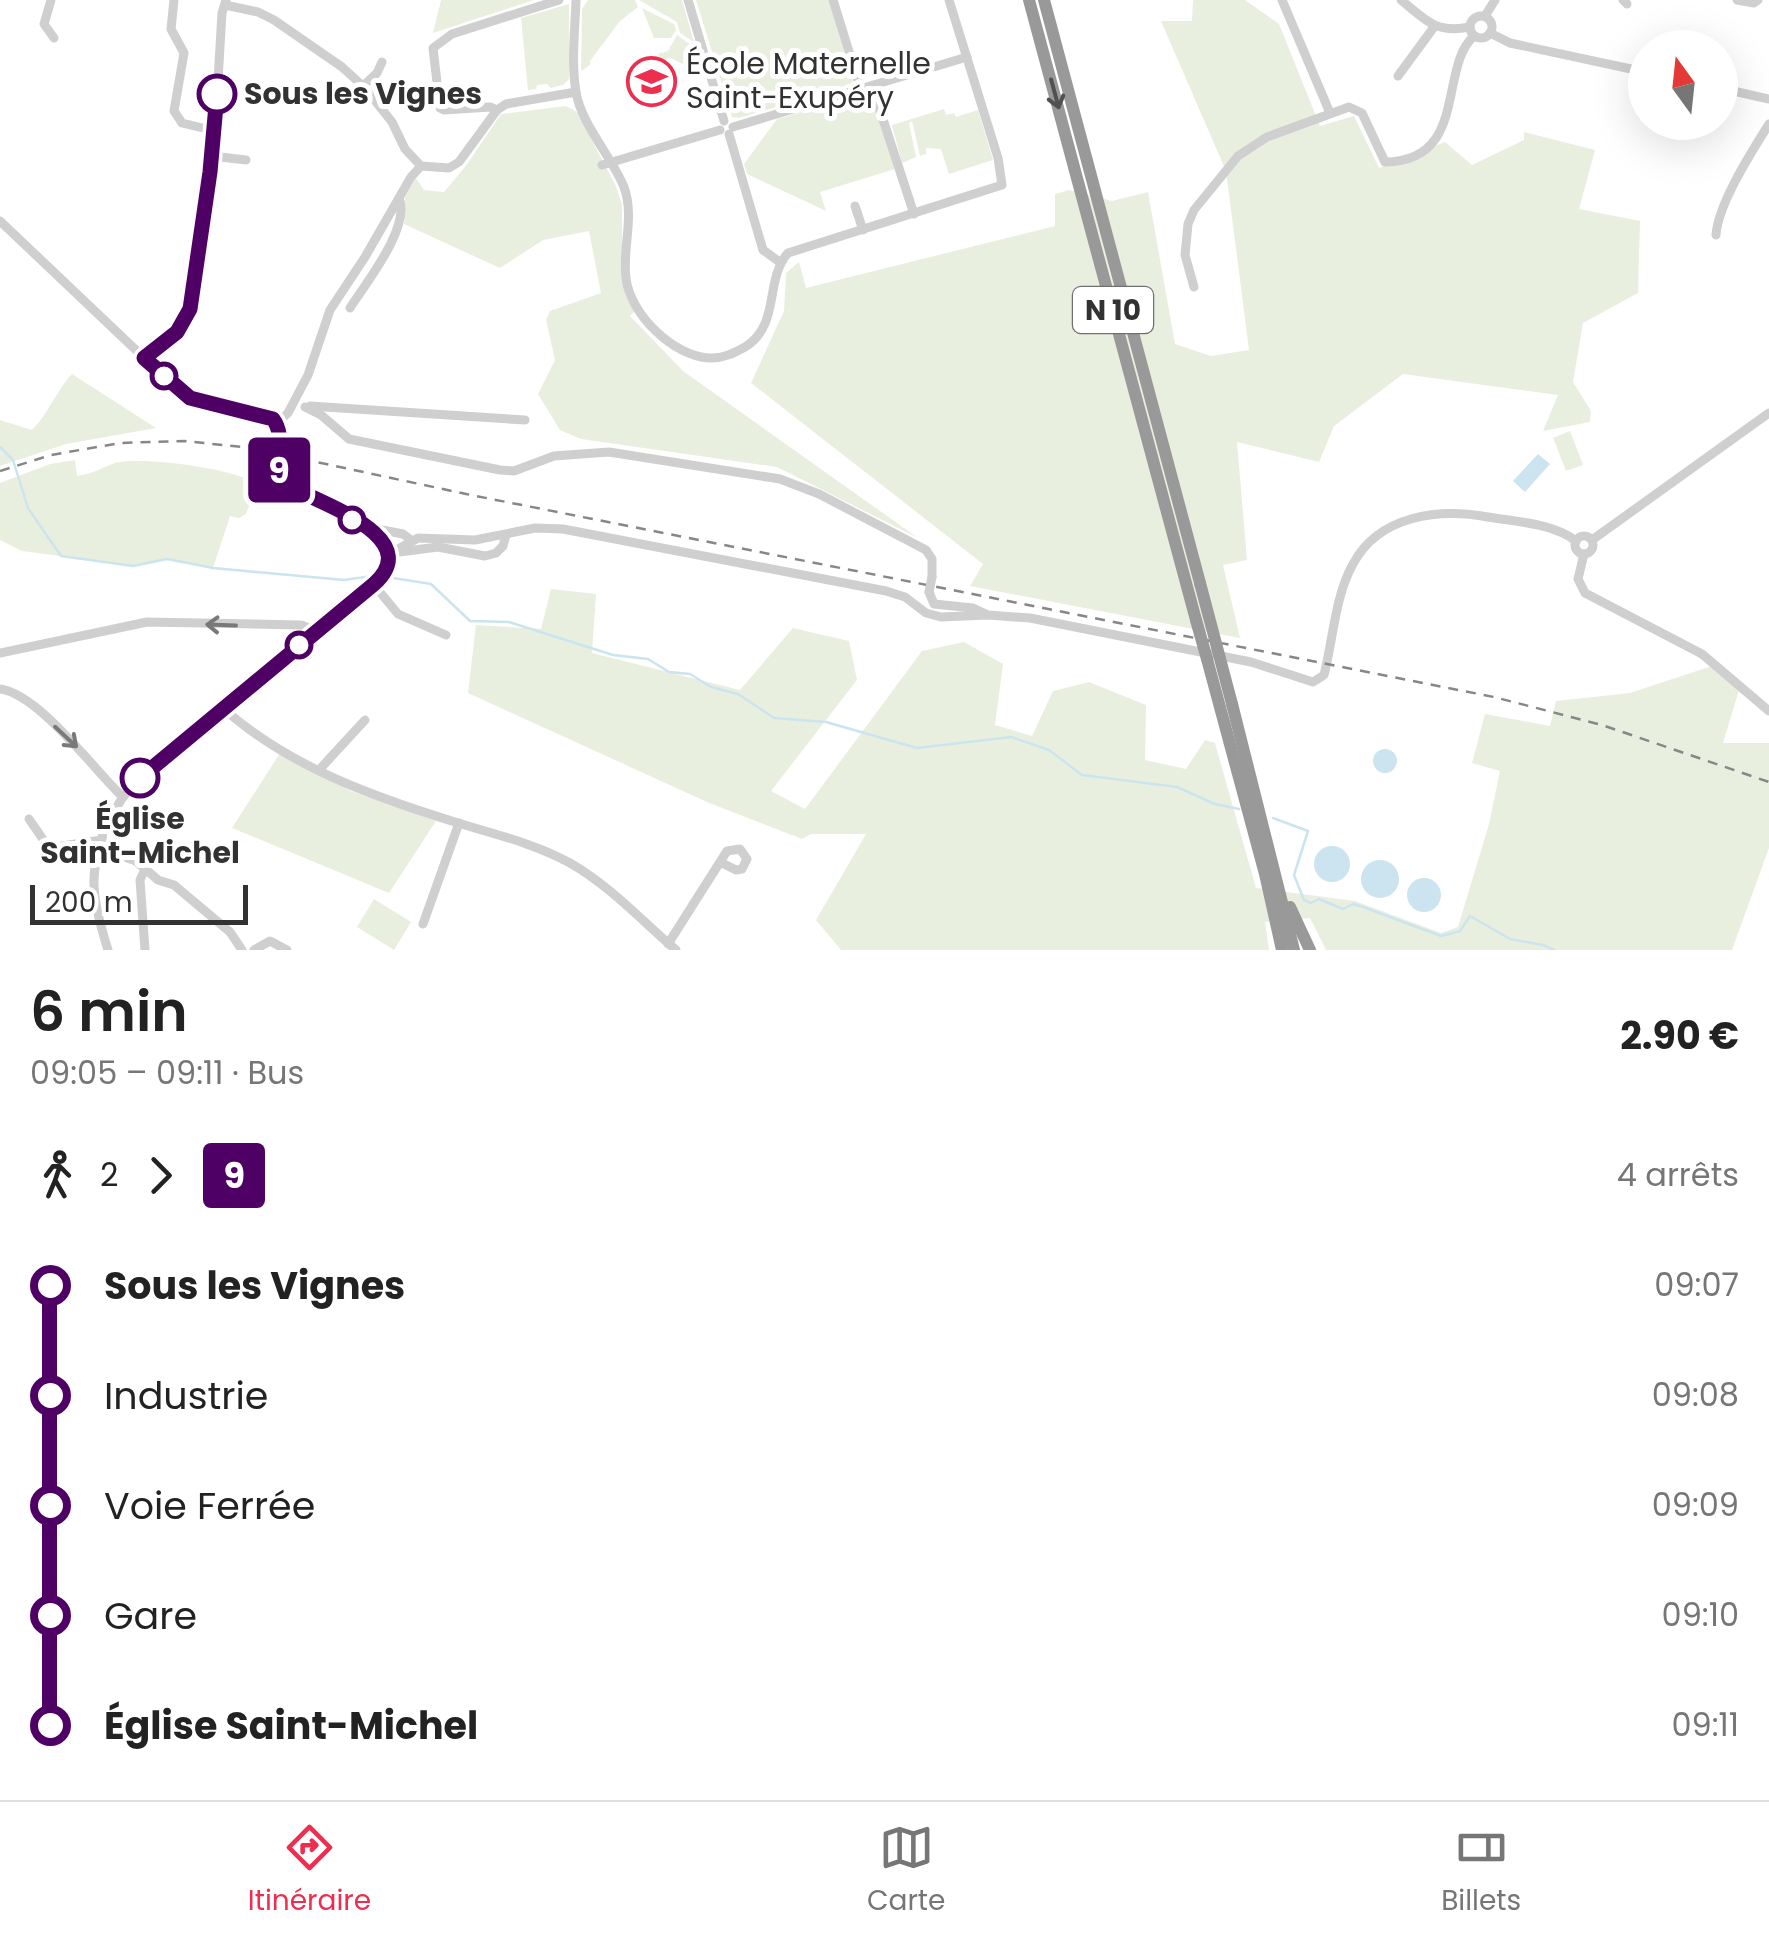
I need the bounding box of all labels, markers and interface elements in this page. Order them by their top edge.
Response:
north arrow [1628,30,1738,140]
map controls [1628,30,1738,140]
place label: École Maternelle Saint-Exupéry [686,42,931,119]
school or university icon: École Maternelle Saint-Exupéry [625,55,677,107]
place label: Sous les Vignes [244,72,482,115]
marker: Sous les Vignes [198,75,236,113]
one-way arrow [1046,78,1065,109]
road number: N 10 [1073,287,1153,333]
unlabelled marker [151,363,177,389]
line badge: 9 [246,438,312,502]
text: 9 [268,446,290,495]
unlabelled marker [339,507,365,533]
one-way arrow [205,615,237,634]
unlabelled marker [286,632,312,658]
one-way arrow [53,725,78,748]
marker: Église Saint-Michel [121,759,159,797]
place label: Église Saint-Michel [40,797,240,874]
scale bar [30,880,248,924]
text: 200 m [45,883,133,922]
text: 6 min [30,973,188,1050]
text: 2.90 € [1620,1009,1739,1062]
text: 09:05 – 09:11 · Bus [30,1050,304,1095]
icon: walk [30,1148,85,1203]
icon: forward [133,1148,188,1203]
text: 9 [223,1151,245,1200]
text: 2 [100,1152,118,1197]
text: 4 arrêts [1617,1152,1739,1197]
text: Sous les Vignes [104,1259,405,1312]
text: 09:07 [1654,1262,1739,1307]
text: Industrie [104,1369,268,1422]
text: 09:08 [1652,1372,1739,1417]
text: Voie Ferrée [104,1479,315,1532]
text: 09:09 [1652,1482,1739,1527]
text: Gare [104,1589,197,1642]
text: 09:10 [1662,1592,1739,1637]
text: Église Saint-Michel [104,1699,478,1752]
text: 09:11 [1671,1702,1739,1747]
tab: Itinéraire [248,1820,371,1922]
tab: Carte [867,1820,945,1922]
tab: Billets [1441,1820,1521,1922]

